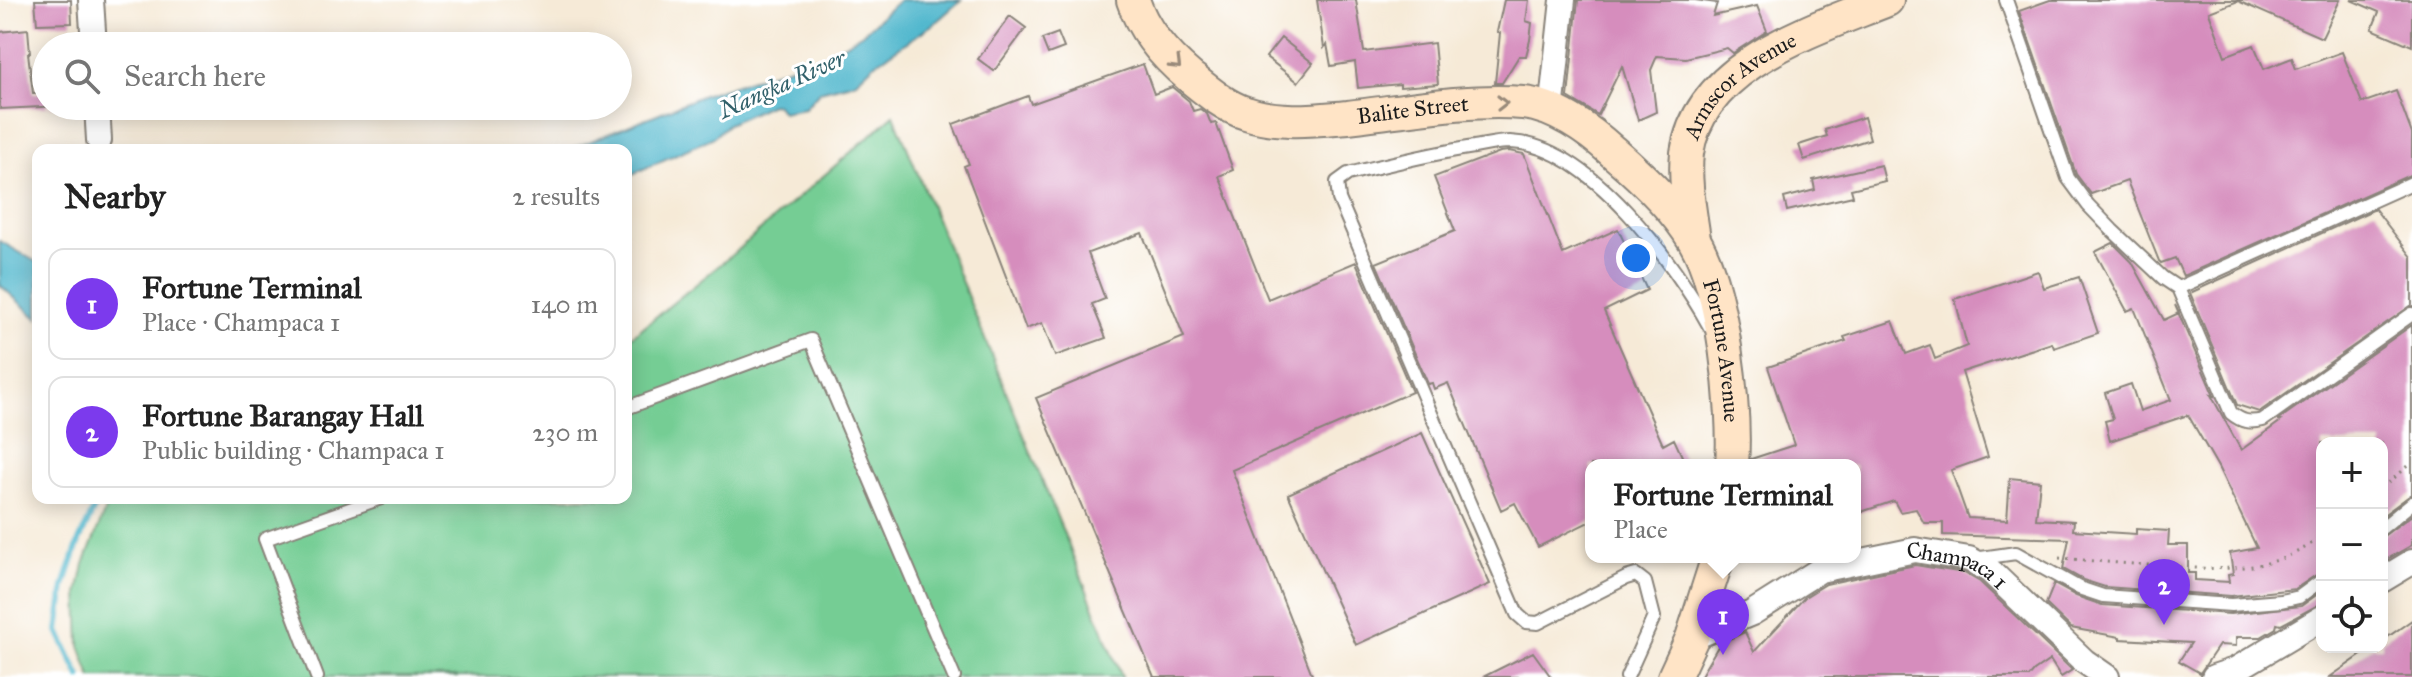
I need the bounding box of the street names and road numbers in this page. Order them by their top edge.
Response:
street label: Armscor Avenue [1677,26,1801,144]
street label: Balite Street [1355,90,1470,130]
street label: Fortune Avenue [1697,276,1745,423]
street label: Champaca 1 [1904,536,2014,595]

